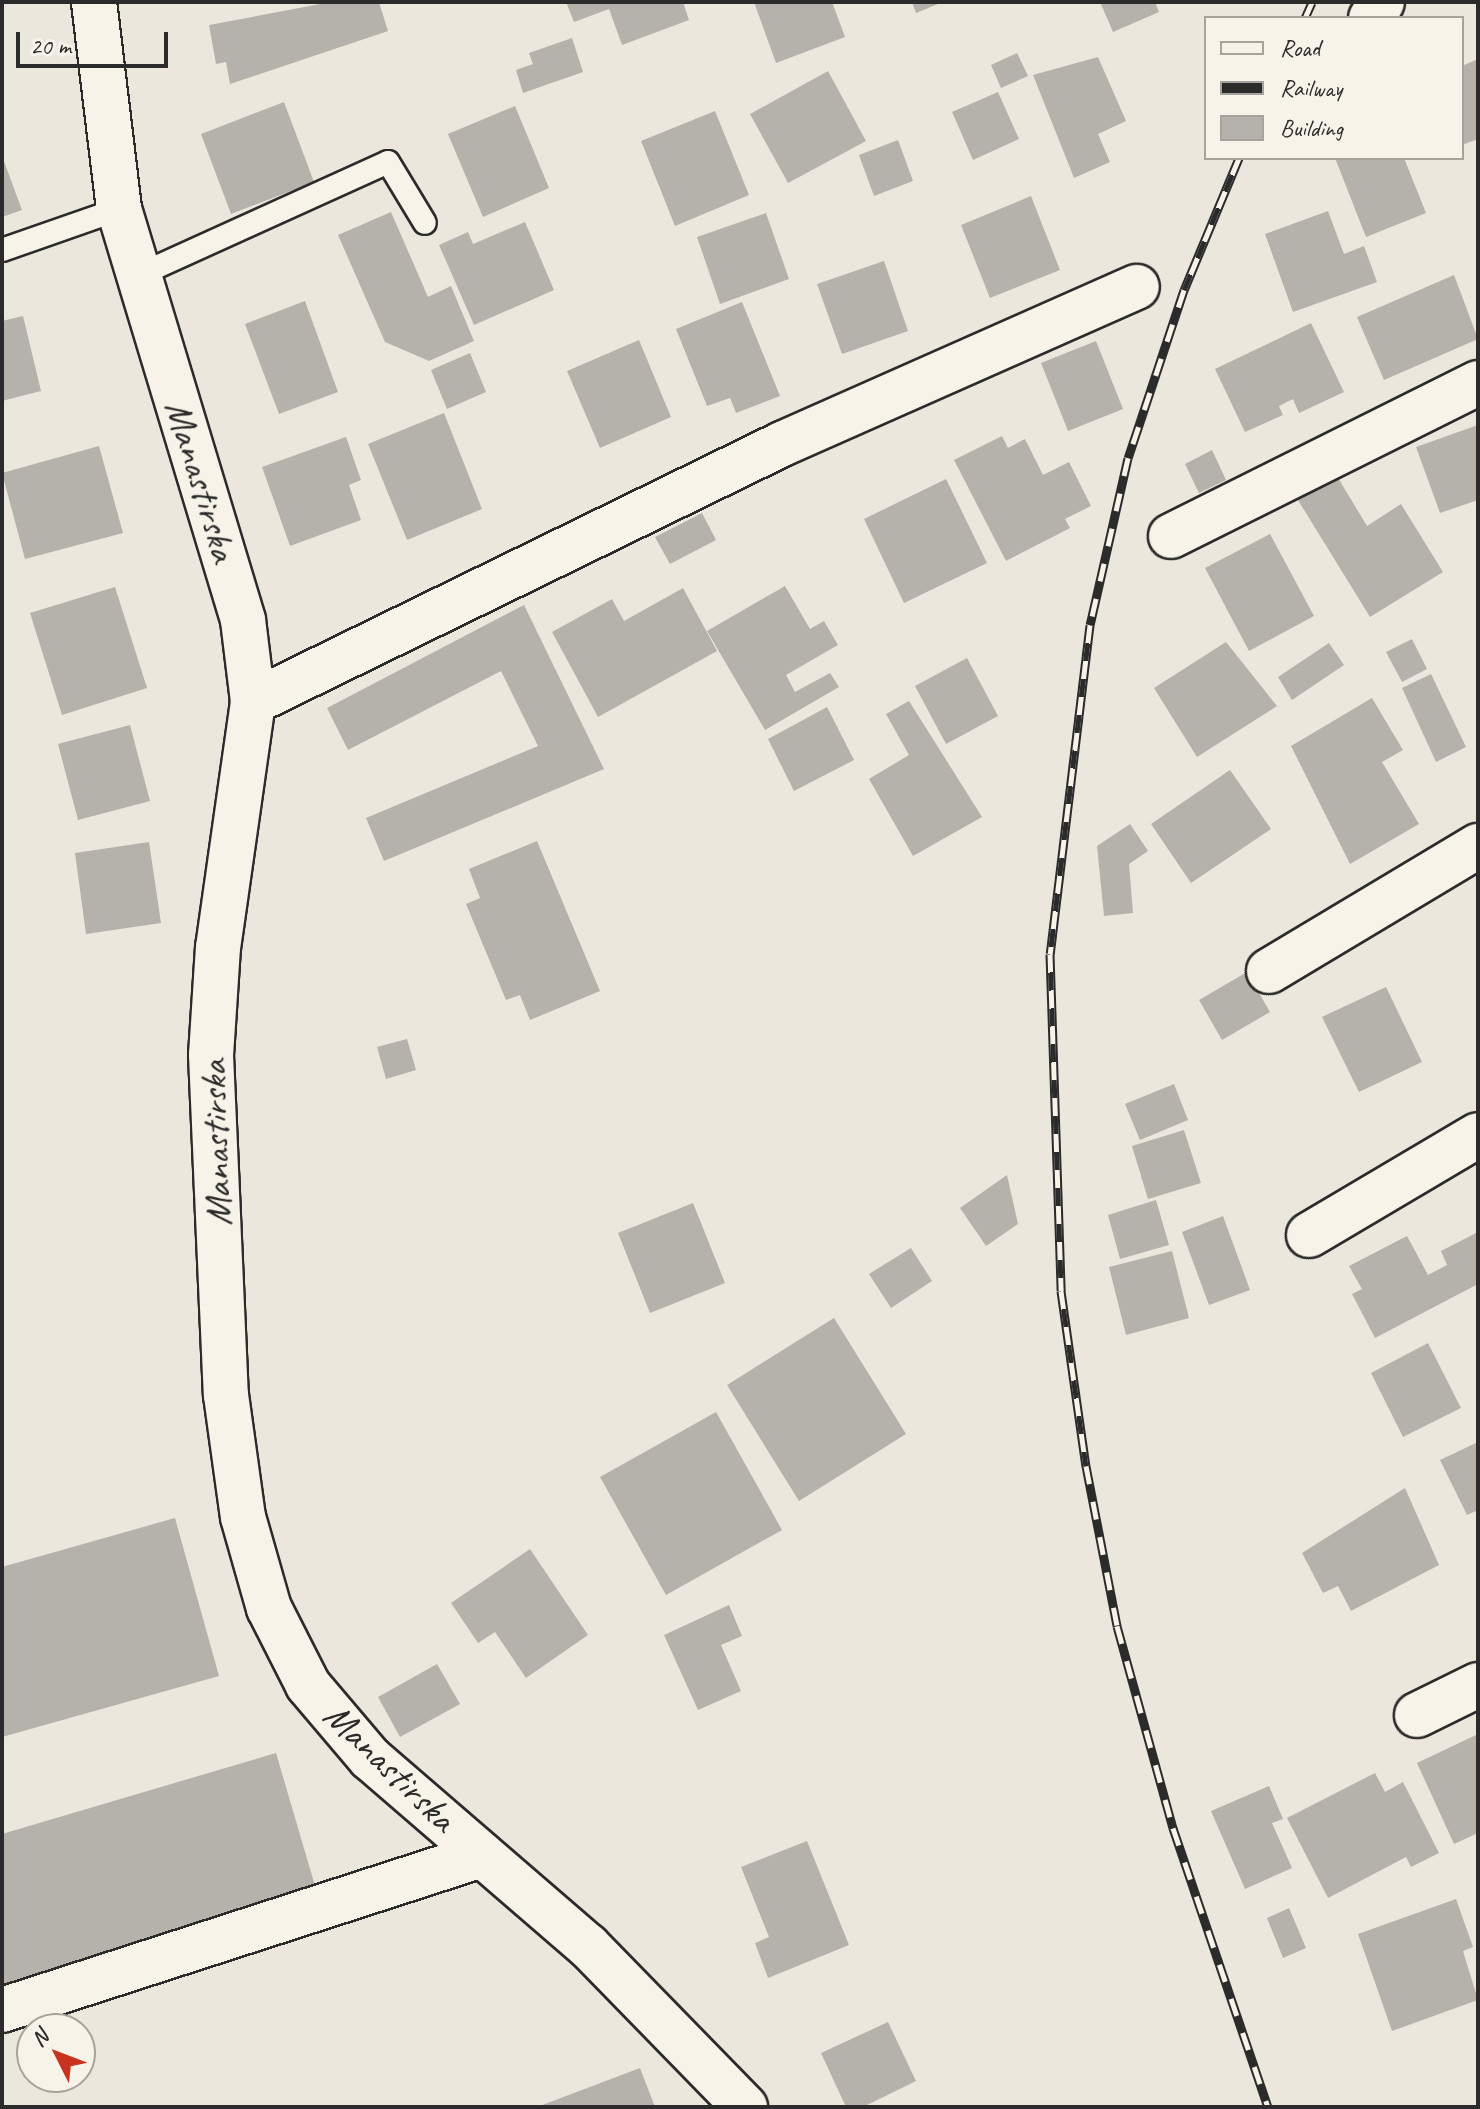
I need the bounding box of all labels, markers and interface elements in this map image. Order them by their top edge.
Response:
scale bar [20,16,172,66]
legend [1204,16,1464,160]
text: 20 m [30,31,71,61]
text: Road [1280,33,1320,63]
text: Railway [1280,73,1342,103]
text: Building [1280,113,1343,143]
street label: Manastirska [155,395,247,567]
street label: Manastirska [190,1059,242,1227]
street label: Manastirska [314,1693,466,1841]
north arrow [16,2013,96,2093]
text: N [25,2024,55,2053]

